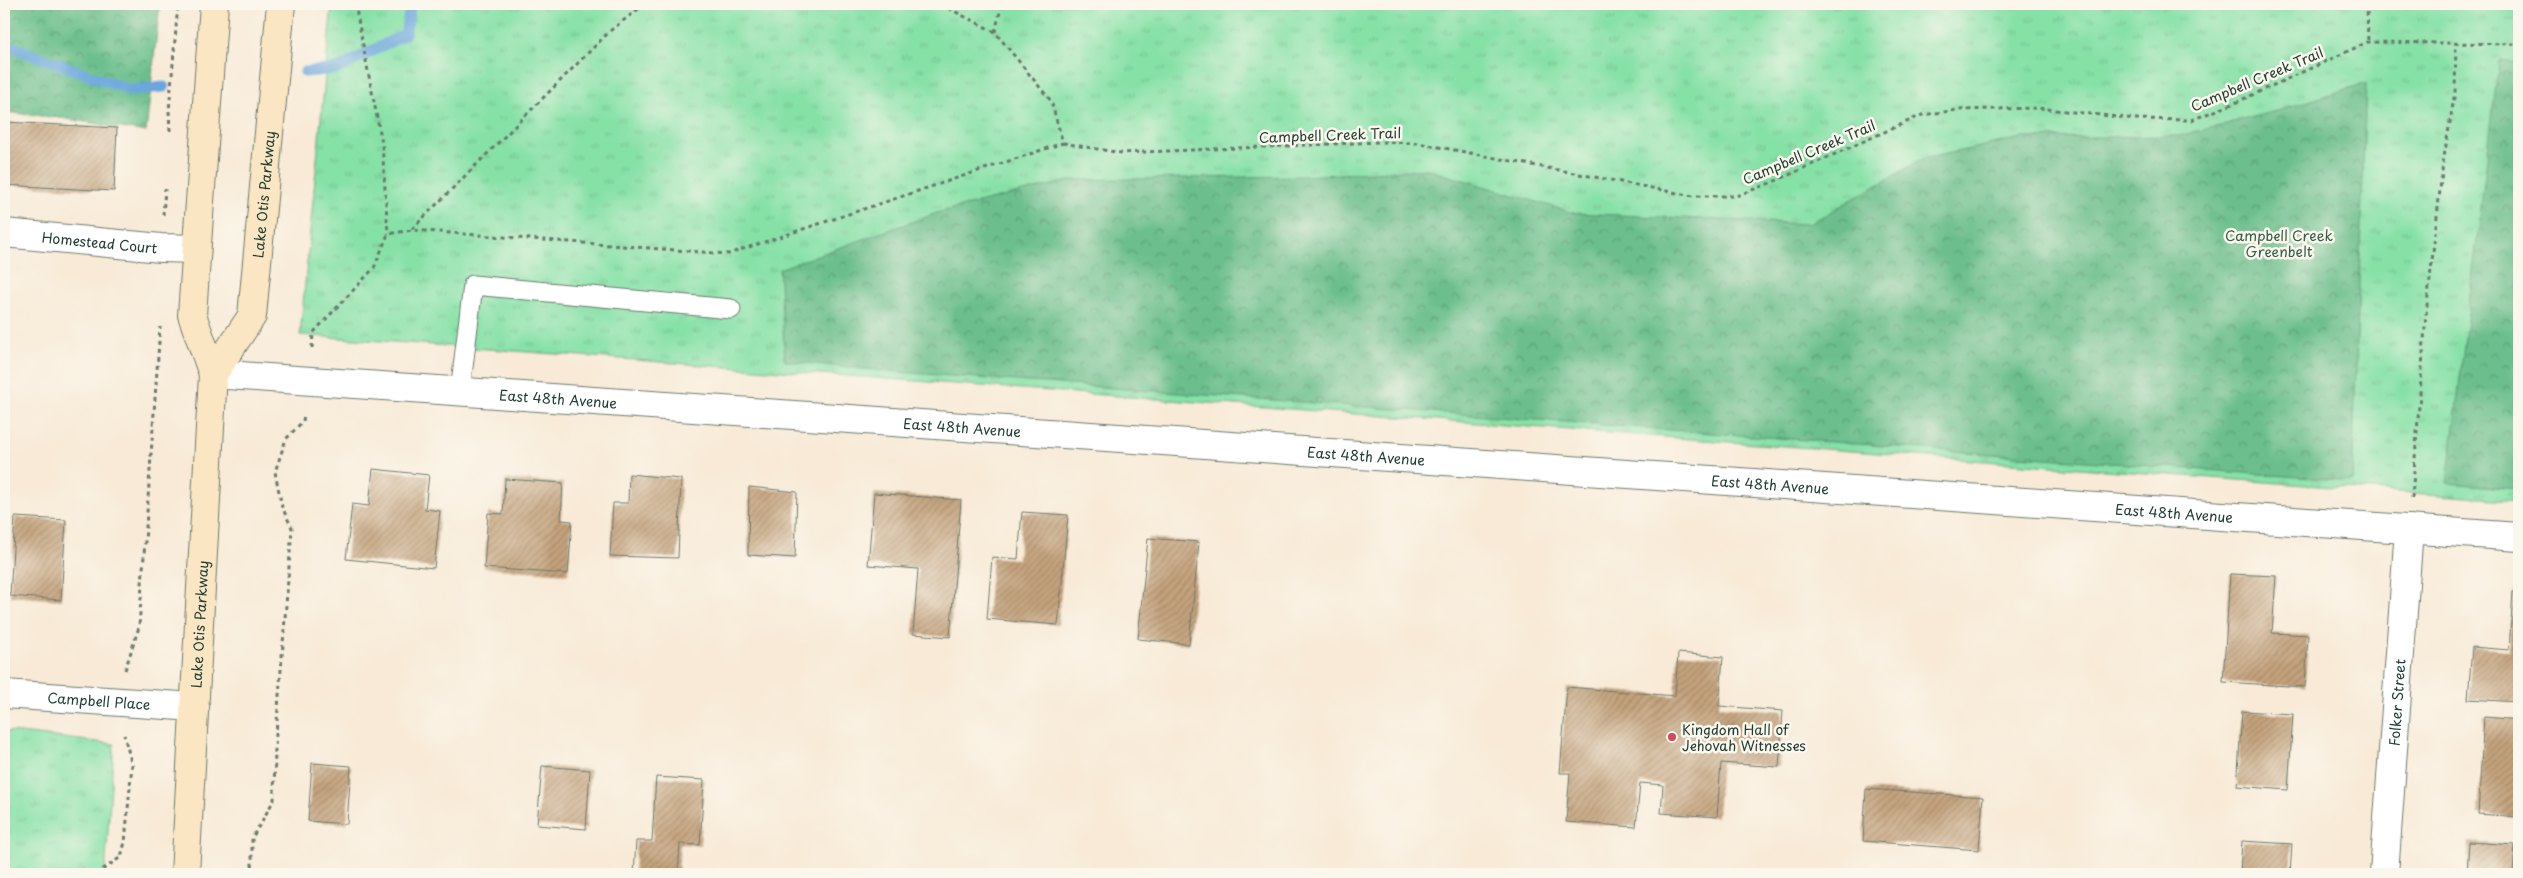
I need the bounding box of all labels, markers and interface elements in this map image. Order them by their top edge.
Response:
street label: Campbell Creek Trail [2187,41,2327,117]
street label: Campbell Creek Trail [1739,114,1879,190]
street label: Campbell Creek Trail [1258,122,1402,148]
street label: Lake Otis Parkway [247,130,280,259]
park label: Campbell Creek Greenbelt [2225,225,2333,262]
street label: Homestead Court [41,226,159,258]
street label: East 48th Avenue [499,384,618,413]
street label: East 48th Avenue [903,412,1022,442]
street label: East 48th Avenue [1307,441,1426,470]
street label: East 48th Avenue [1711,469,1830,499]
street label: East 48th Avenue [2114,498,2234,527]
street label: Lake Otis Parkway [185,560,213,689]
street label: Folker Street [2383,658,2410,747]
street label: Campbell Place [47,686,151,714]
place label: Kingdom Hall of Jehovah Witnesses [1682,719,1806,756]
marker: Kingdom Hall of Jehovah Witnesses [1666,731,1678,743]

